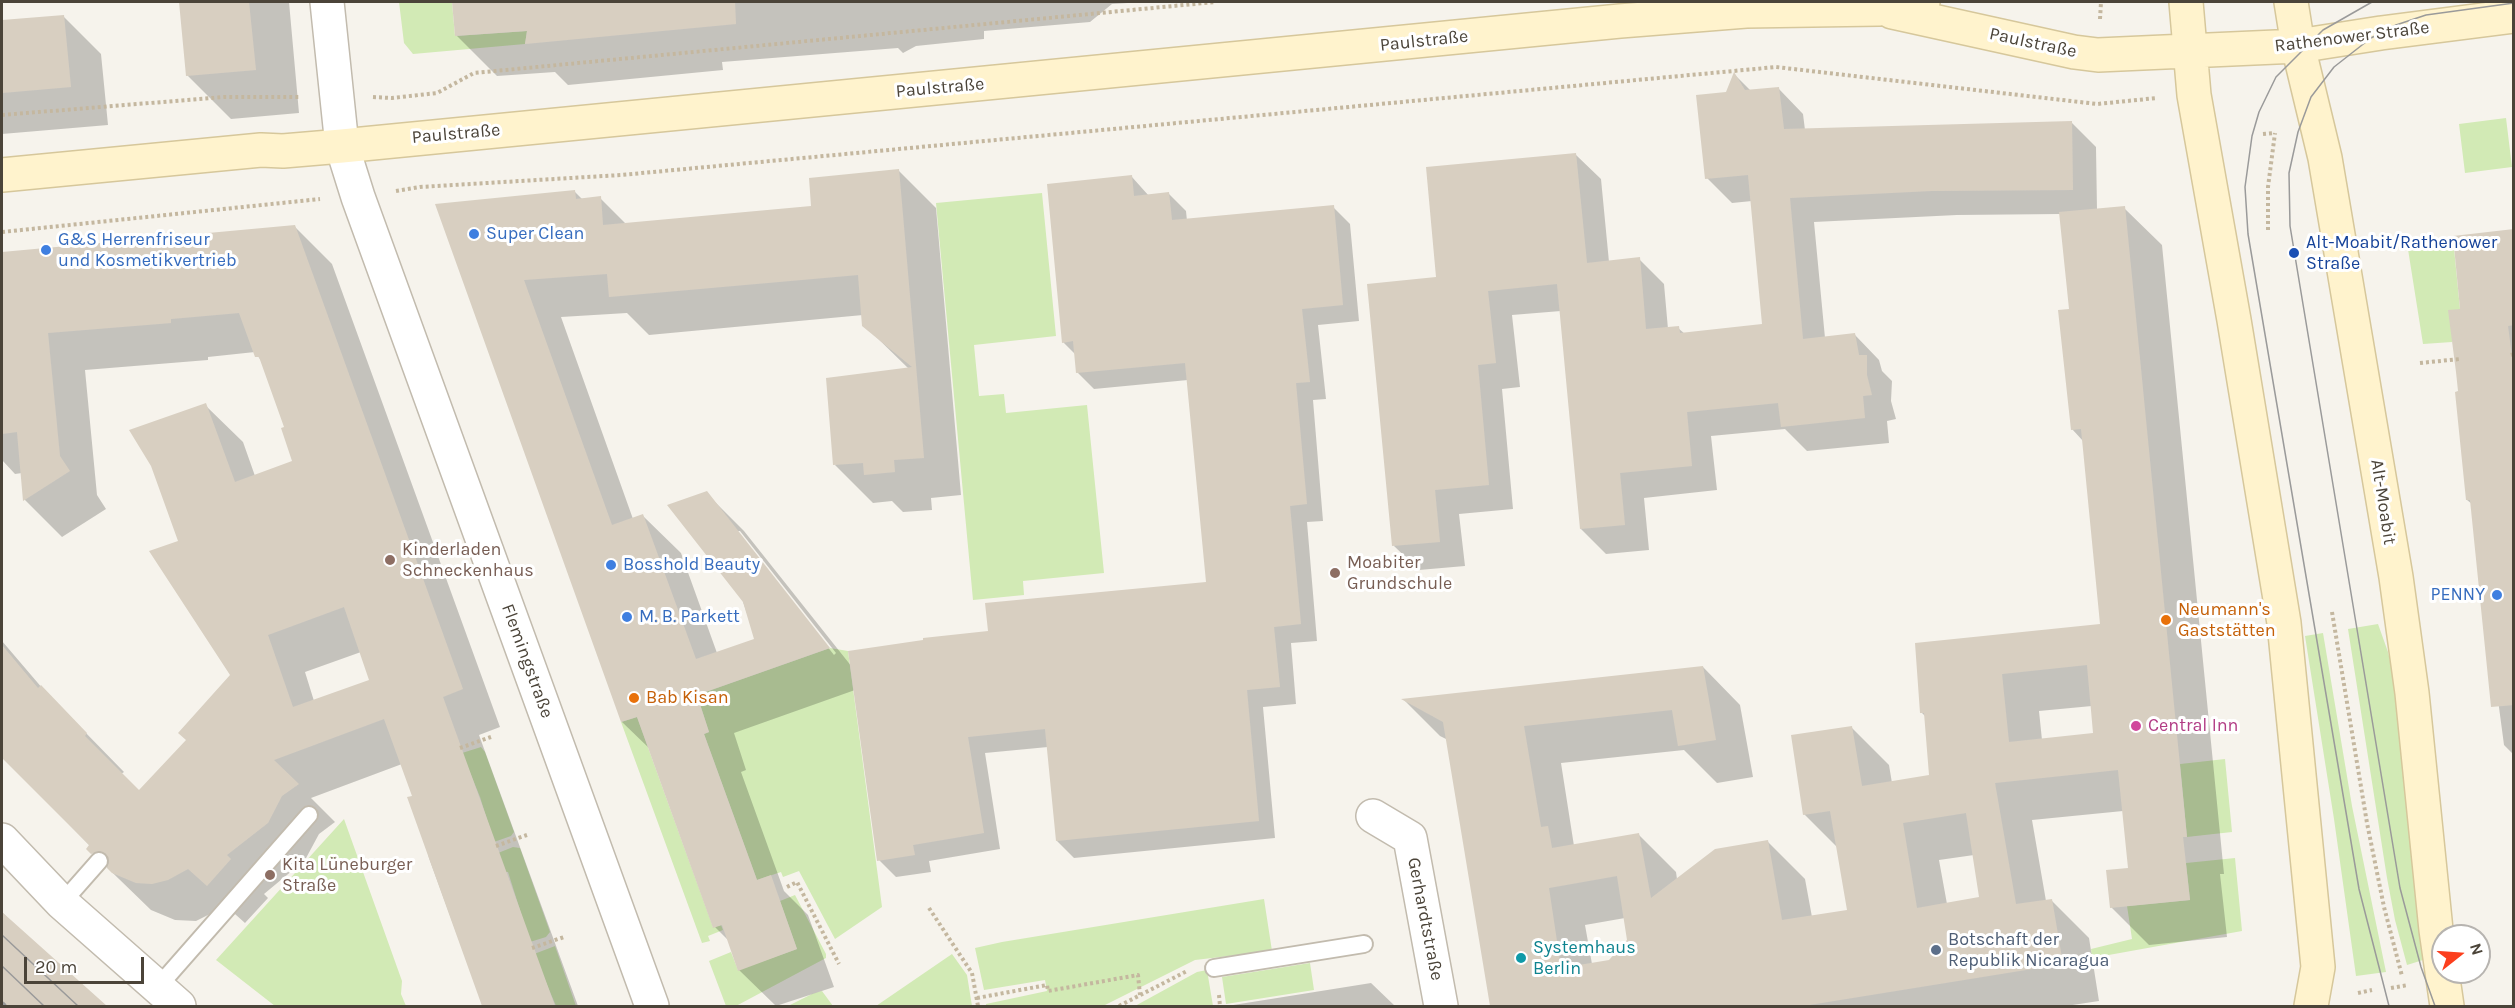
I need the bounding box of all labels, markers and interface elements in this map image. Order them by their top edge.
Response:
street label: Rathenower Straße [2273,17,2431,57]
street label: Paulstraße [1987,23,2079,63]
street label: Paulstraße [1379,26,1469,56]
street label: Paulstraße [895,73,985,103]
street label: Paulstraße [411,119,501,149]
place label: Super Clean [486,223,584,245]
marker: Super Clean [467,227,481,241]
place label: G&S Herrenfriseur und Kosmetikvertrieb [58,229,237,272]
place label: Alt-Moabit/Rathenower Straße [2306,232,2497,274]
marker: G&S Herrenfriseur und Kosmetikvertrieb [39,243,53,257]
marker: Alt-Moabit/Rathenower Straße [2287,246,2301,260]
street label: Alt-Moabit [2366,458,2400,546]
place label: Kinderladen Schneckenhaus [402,539,534,582]
place label: Moabiter Grundschule [1347,552,1452,594]
marker: Kinderladen Schneckenhaus [383,553,397,567]
place label: Bosshold Beauty [623,554,760,576]
marker: Bosshold Beauty [604,558,618,572]
marker: Moabiter Grundschule [1328,566,1342,580]
place label: PENNY [2430,584,2485,606]
marker: PENNY [2490,588,2504,602]
place label: Neumann's Gaststätten [2178,599,2276,642]
street label: Flemingstraße [496,601,558,721]
place label: M. B. Parkett [639,606,740,628]
marker: M. B. Parkett [620,610,634,624]
marker: Neumann's Gaststätten [2159,613,2173,627]
place label: Bab Kisan [646,687,729,709]
marker: Bab Kisan [627,691,641,705]
place label: Central Inn [2148,715,2238,737]
marker: Central Inn [2129,719,2143,733]
place label: Kita Lüneburger Straße [282,854,412,896]
street label: Gerhardtstraße [1402,856,1448,982]
marker: Kita Lüneburger Straße [263,868,277,882]
north arrow [2431,924,2491,984]
place label: Botschaft der Republik Nicaragua [1948,929,2109,972]
place label: Systemhaus Berlin [1533,937,1636,980]
text: N [2466,941,2488,957]
marker: Botschaft der Republik Nicaragua [1929,943,1943,957]
scale bar [27,945,147,983]
marker: Systemhaus Berlin [1514,951,1528,965]
text: 20 m [35,956,77,978]

